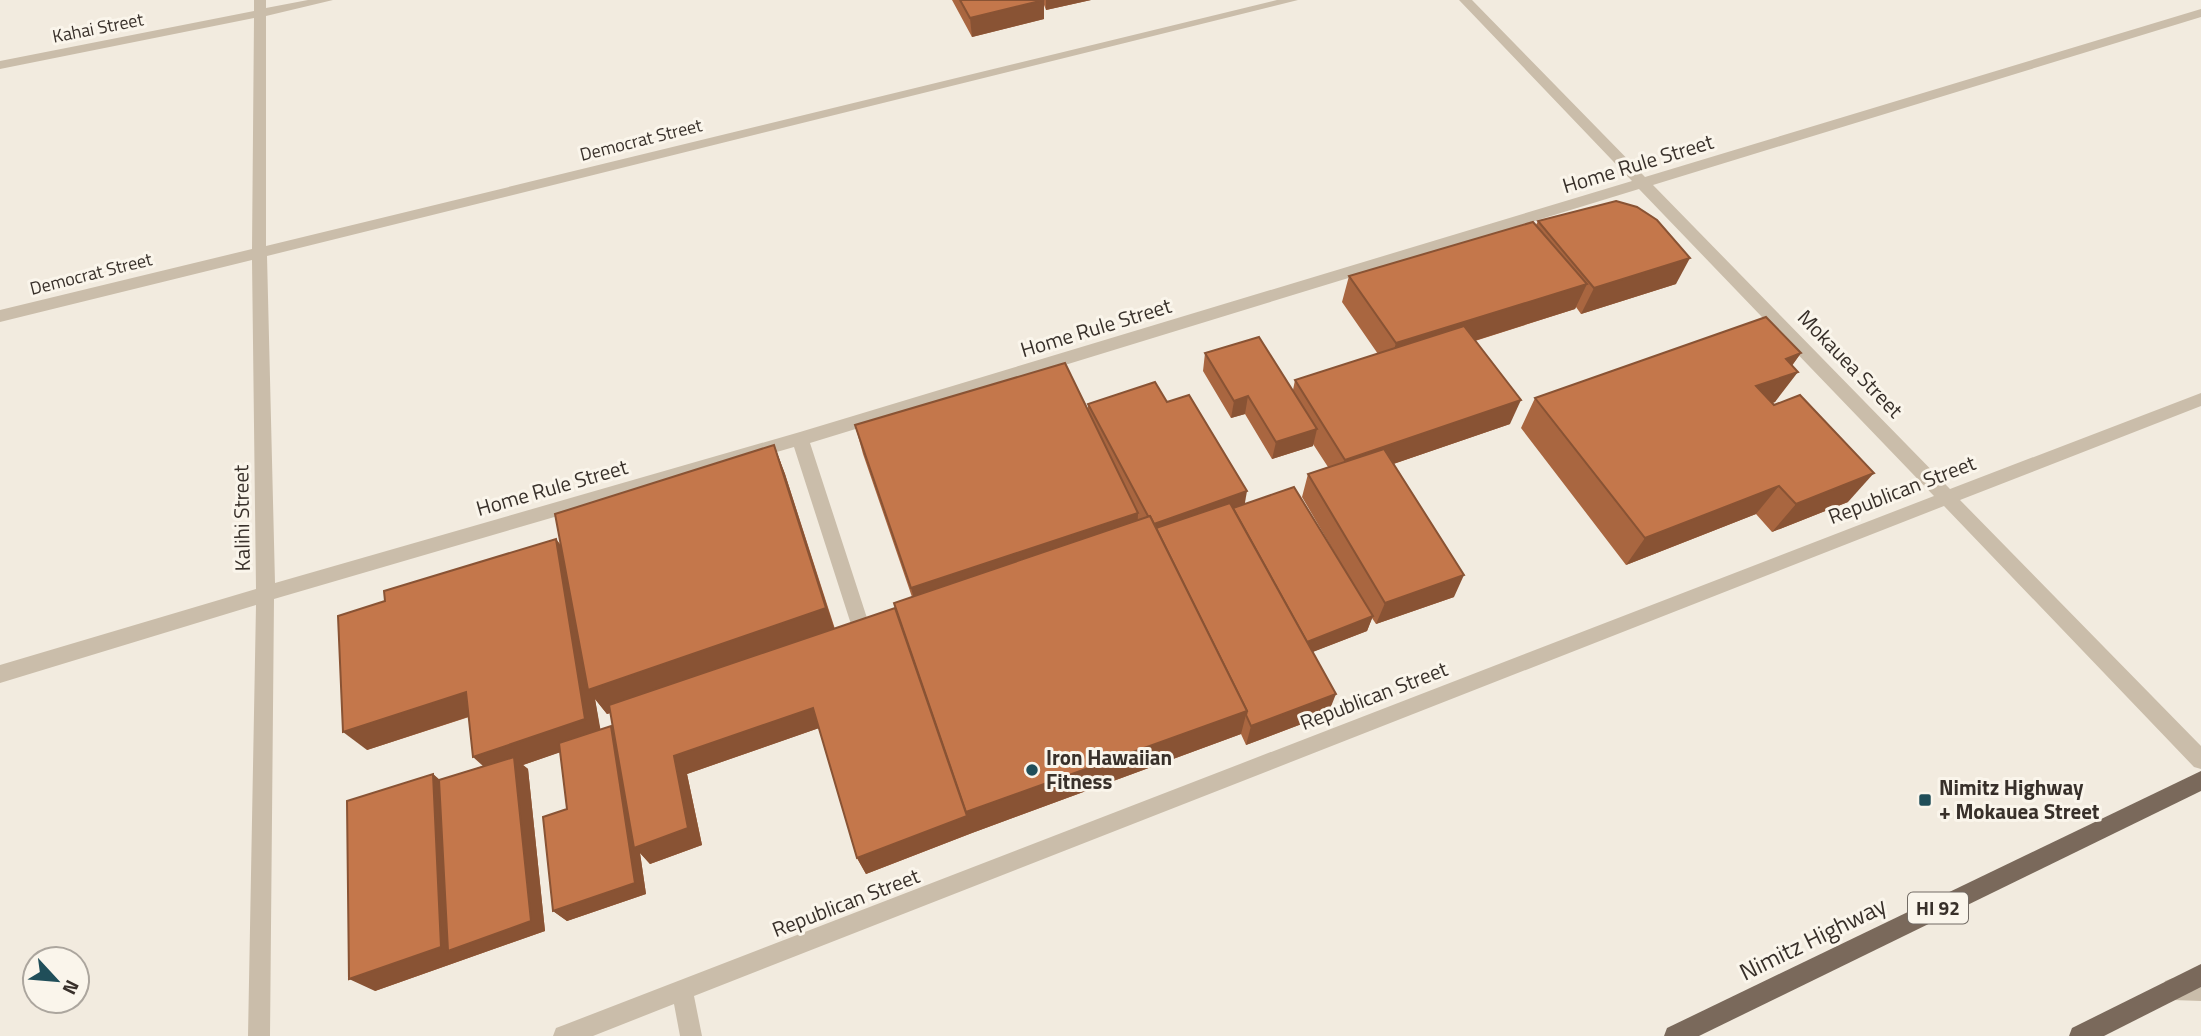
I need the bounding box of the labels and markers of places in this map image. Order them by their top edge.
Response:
place label: Iron Hawaiian Fitness [1046,741,1172,797]
marker: Iron Hawaiian Fitness [1024,762,1040,778]
place label: Nimitz Highway + Mokauea Street [1939,771,2100,827]
marker: Nimitz Highway + Mokauea Street [1917,792,1933,808]

